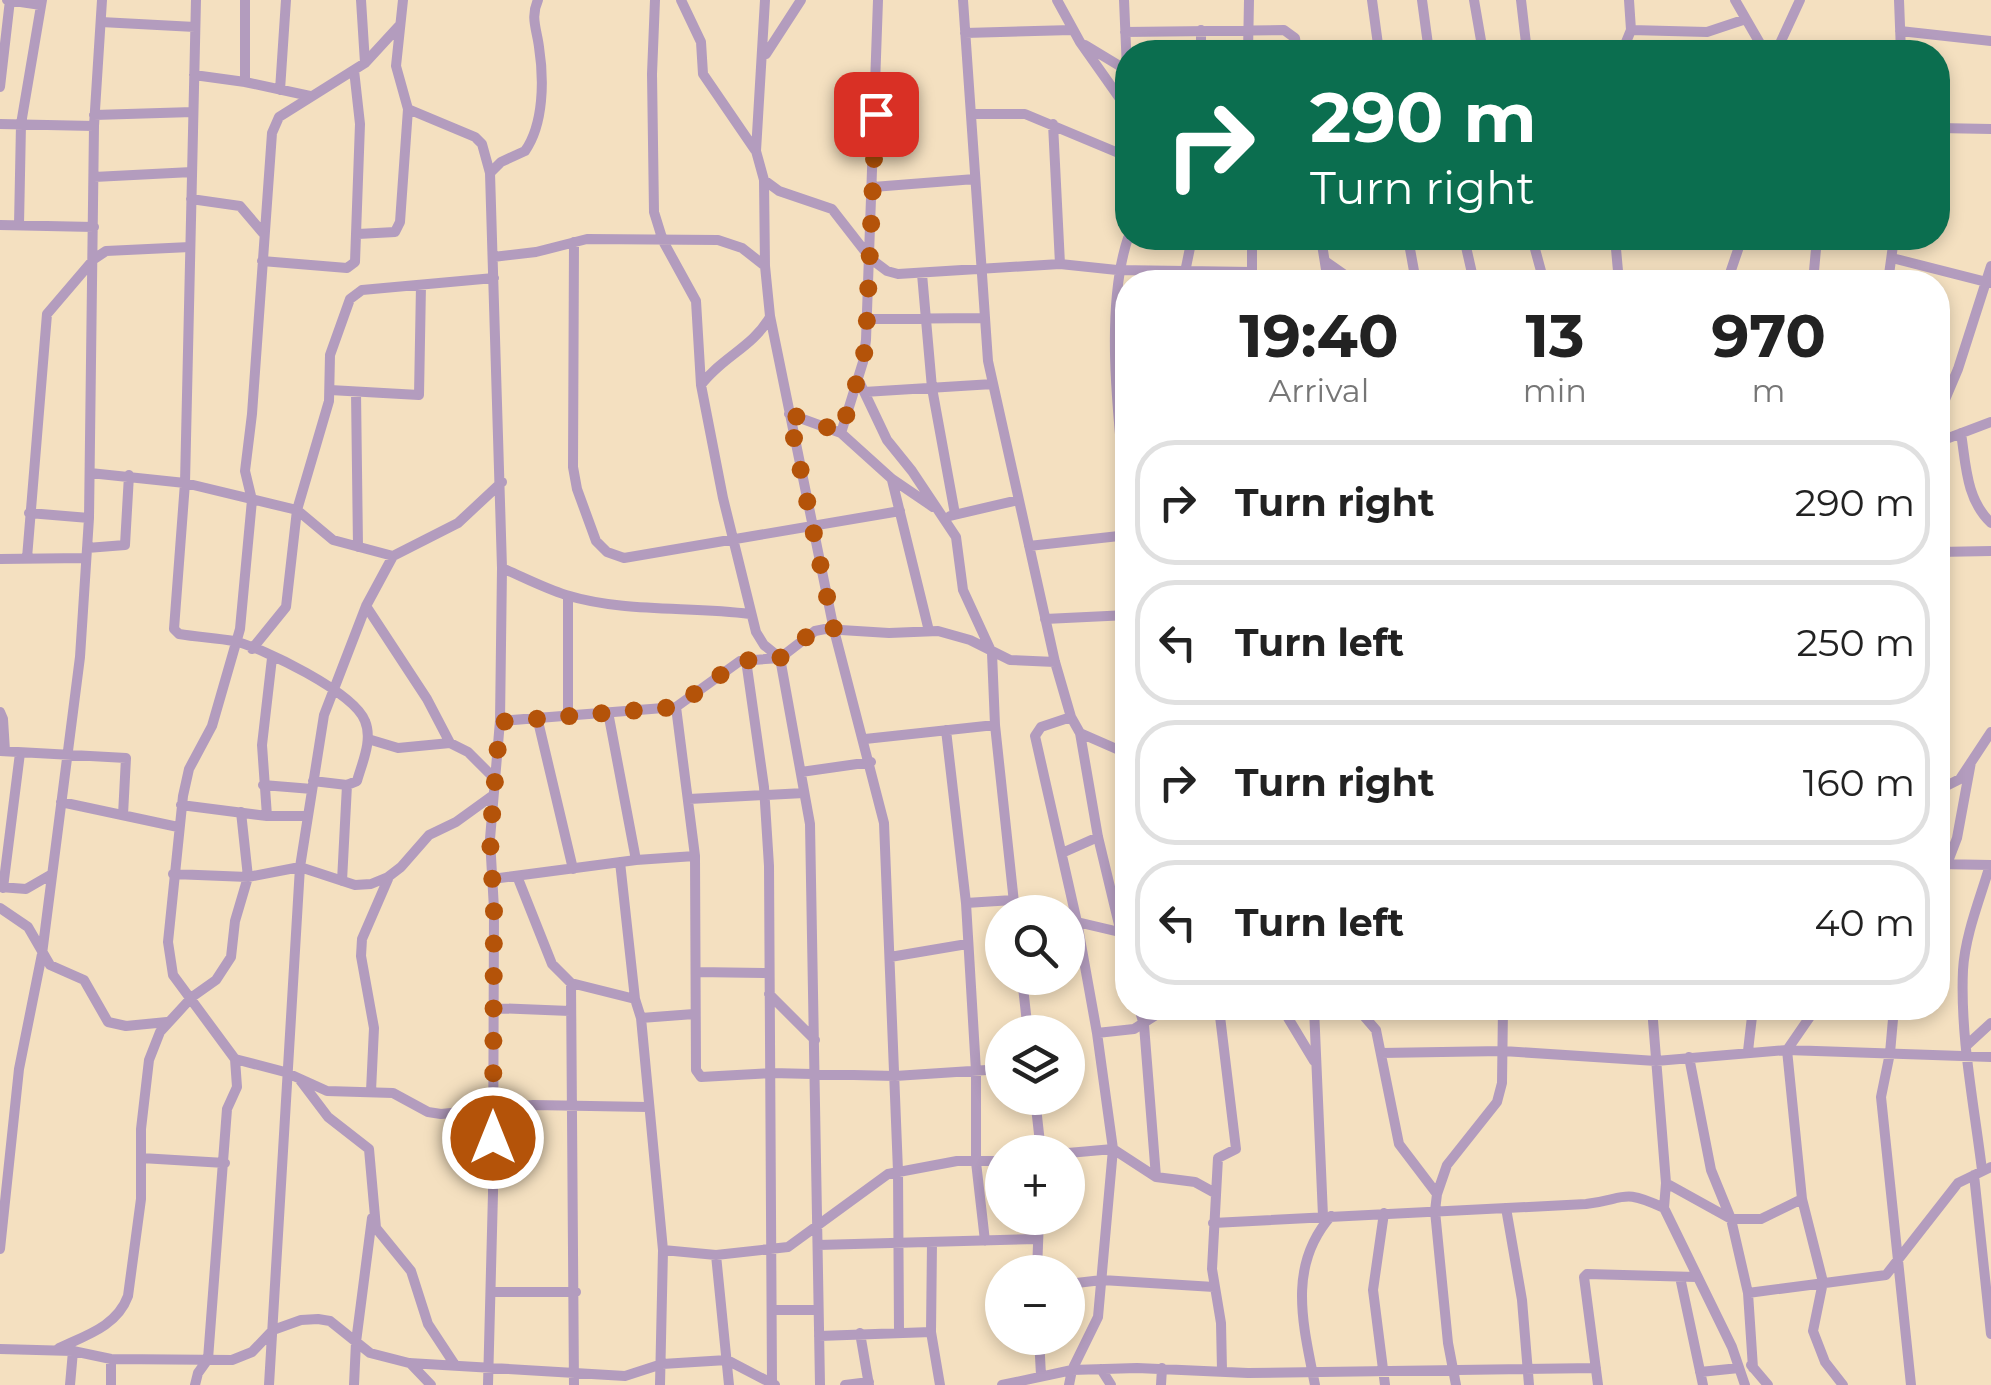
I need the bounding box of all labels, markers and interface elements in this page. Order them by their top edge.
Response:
pin [834,72,919,157]
text: 290 m [1310,74,1537,160]
icon: right [1145,80,1275,210]
icon: arrive [849,87,904,142]
text: Turn right [1310,160,1535,215]
text: 19:40 [1239,299,1399,372]
text: 13 [1525,299,1584,372]
text: 970 [1711,299,1826,372]
text: Arrival [1268,371,1369,410]
text: min [1523,371,1587,410]
text: m [1752,371,1785,410]
icon: right [1150,475,1205,530]
text: Turn right [1235,479,1434,526]
text: 290 m [1795,479,1915,526]
icon: left [1150,615,1205,670]
text: Turn left [1235,619,1404,666]
text: 250 m [1796,619,1915,666]
icon: right [1150,755,1205,810]
text: Turn right [1235,759,1434,806]
text: 160 m [1803,759,1915,806]
map controls [985,895,1085,1355]
button: search [985,895,1085,995]
icon: left [1150,895,1205,950]
text: Turn left [1235,899,1404,946]
text: 40 m [1814,899,1915,946]
button: layers [985,1015,1085,1115]
position arrow [441,1086,545,1190]
button: + [985,1135,1085,1235]
button: − [985,1255,1085,1355]

